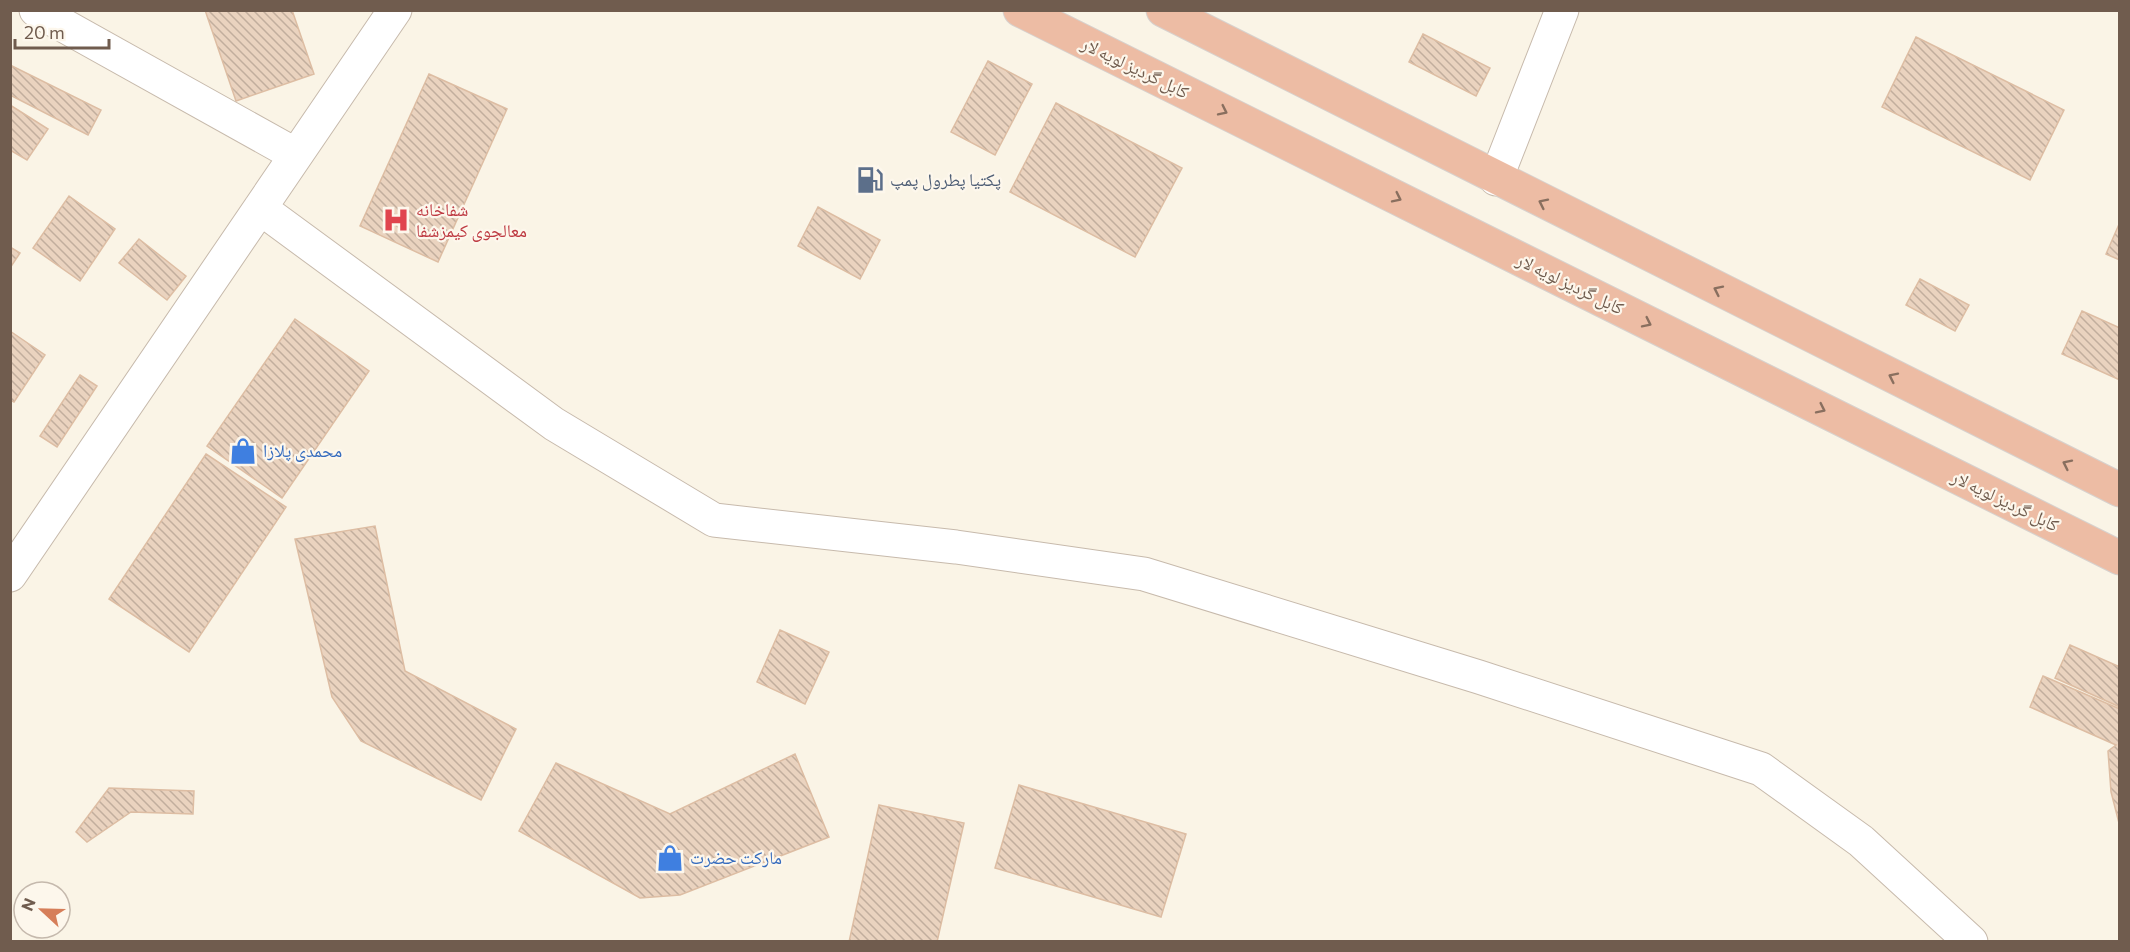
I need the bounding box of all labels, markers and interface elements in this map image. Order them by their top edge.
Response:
scale bar [15,12,110,50]
text: 20 m [24,21,65,43]
street label: کابل گردیز لویه لار [1077,31,1193,104]
one-way arrow [1216,104,1227,116]
fuel station icon: پکتیا پطرول پمپ [855,165,885,195]
place label: پکتیا پطرول پمپ [890,168,1001,191]
one-way arrow [1391,191,1402,203]
place label: شفاخانه معالجوی کیمزشفا [416,198,527,242]
one-way arrow [1539,199,1550,210]
hospital icon: شفاخانه معالجوی کیمزشفا [381,205,411,235]
street label: کابل گردیز لویه لار [1512,247,1628,320]
one-way arrow [1713,285,1724,297]
one-way arrow [1640,315,1651,327]
one-way arrow [1888,372,1899,384]
one-way arrow [1815,402,1826,414]
shop icon: محمدی پلازا [228,436,258,466]
place label: محمدی پلازا [263,439,342,462]
one-way arrow [2063,459,2074,471]
street label: کابل گردیز لویه لار [1947,464,2063,537]
shop icon: مارکت حضرت [655,843,685,873]
place label: مارکت حضرت [690,846,782,868]
north arrow [12,880,72,940]
text: N [17,895,39,913]

